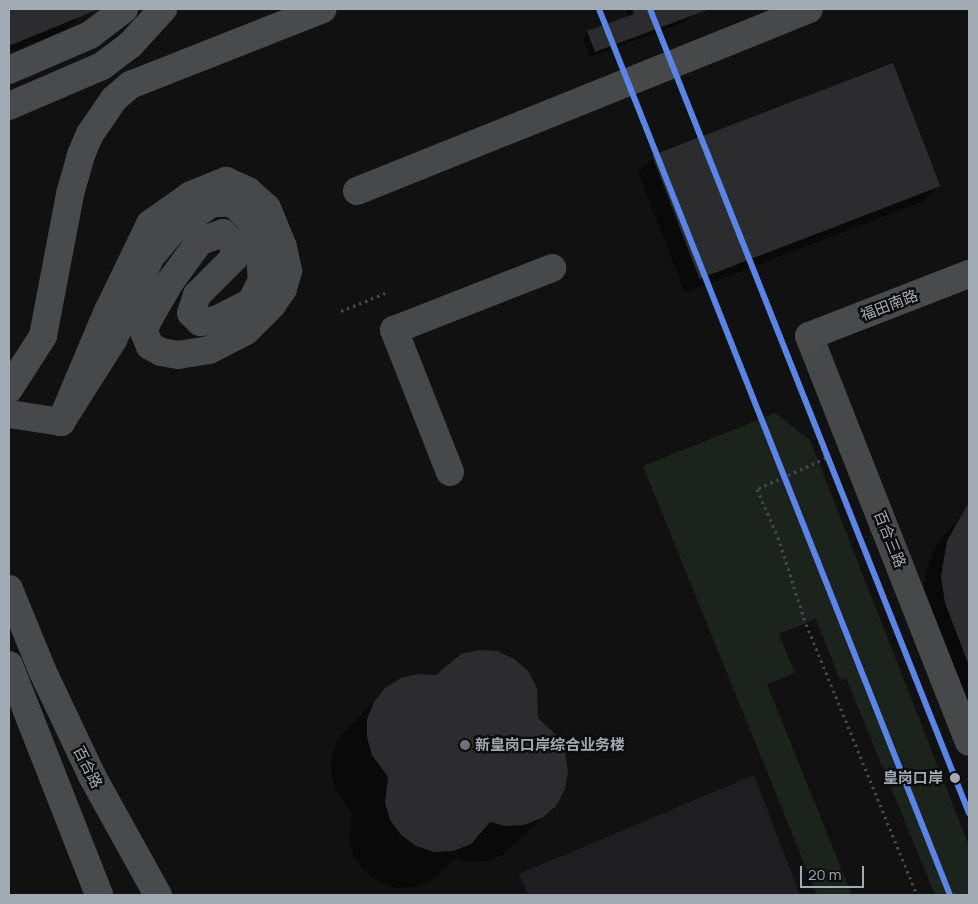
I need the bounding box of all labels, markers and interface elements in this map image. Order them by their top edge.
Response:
street label: 福田南路 [858,286,920,324]
street label: 百合三路 [870,508,910,570]
place label: 新皇岗口岸综合业务楼 [475,736,625,754]
marker: 新皇岗口岸综合业务楼 [459,739,471,751]
street label: 百合路 [70,743,106,791]
place label: 皇岗口岸 [883,769,943,787]
marker: 皇岗口岸 [947,770,963,786]
scale bar [803,856,867,888]
text: 20 m [808,864,841,885]

